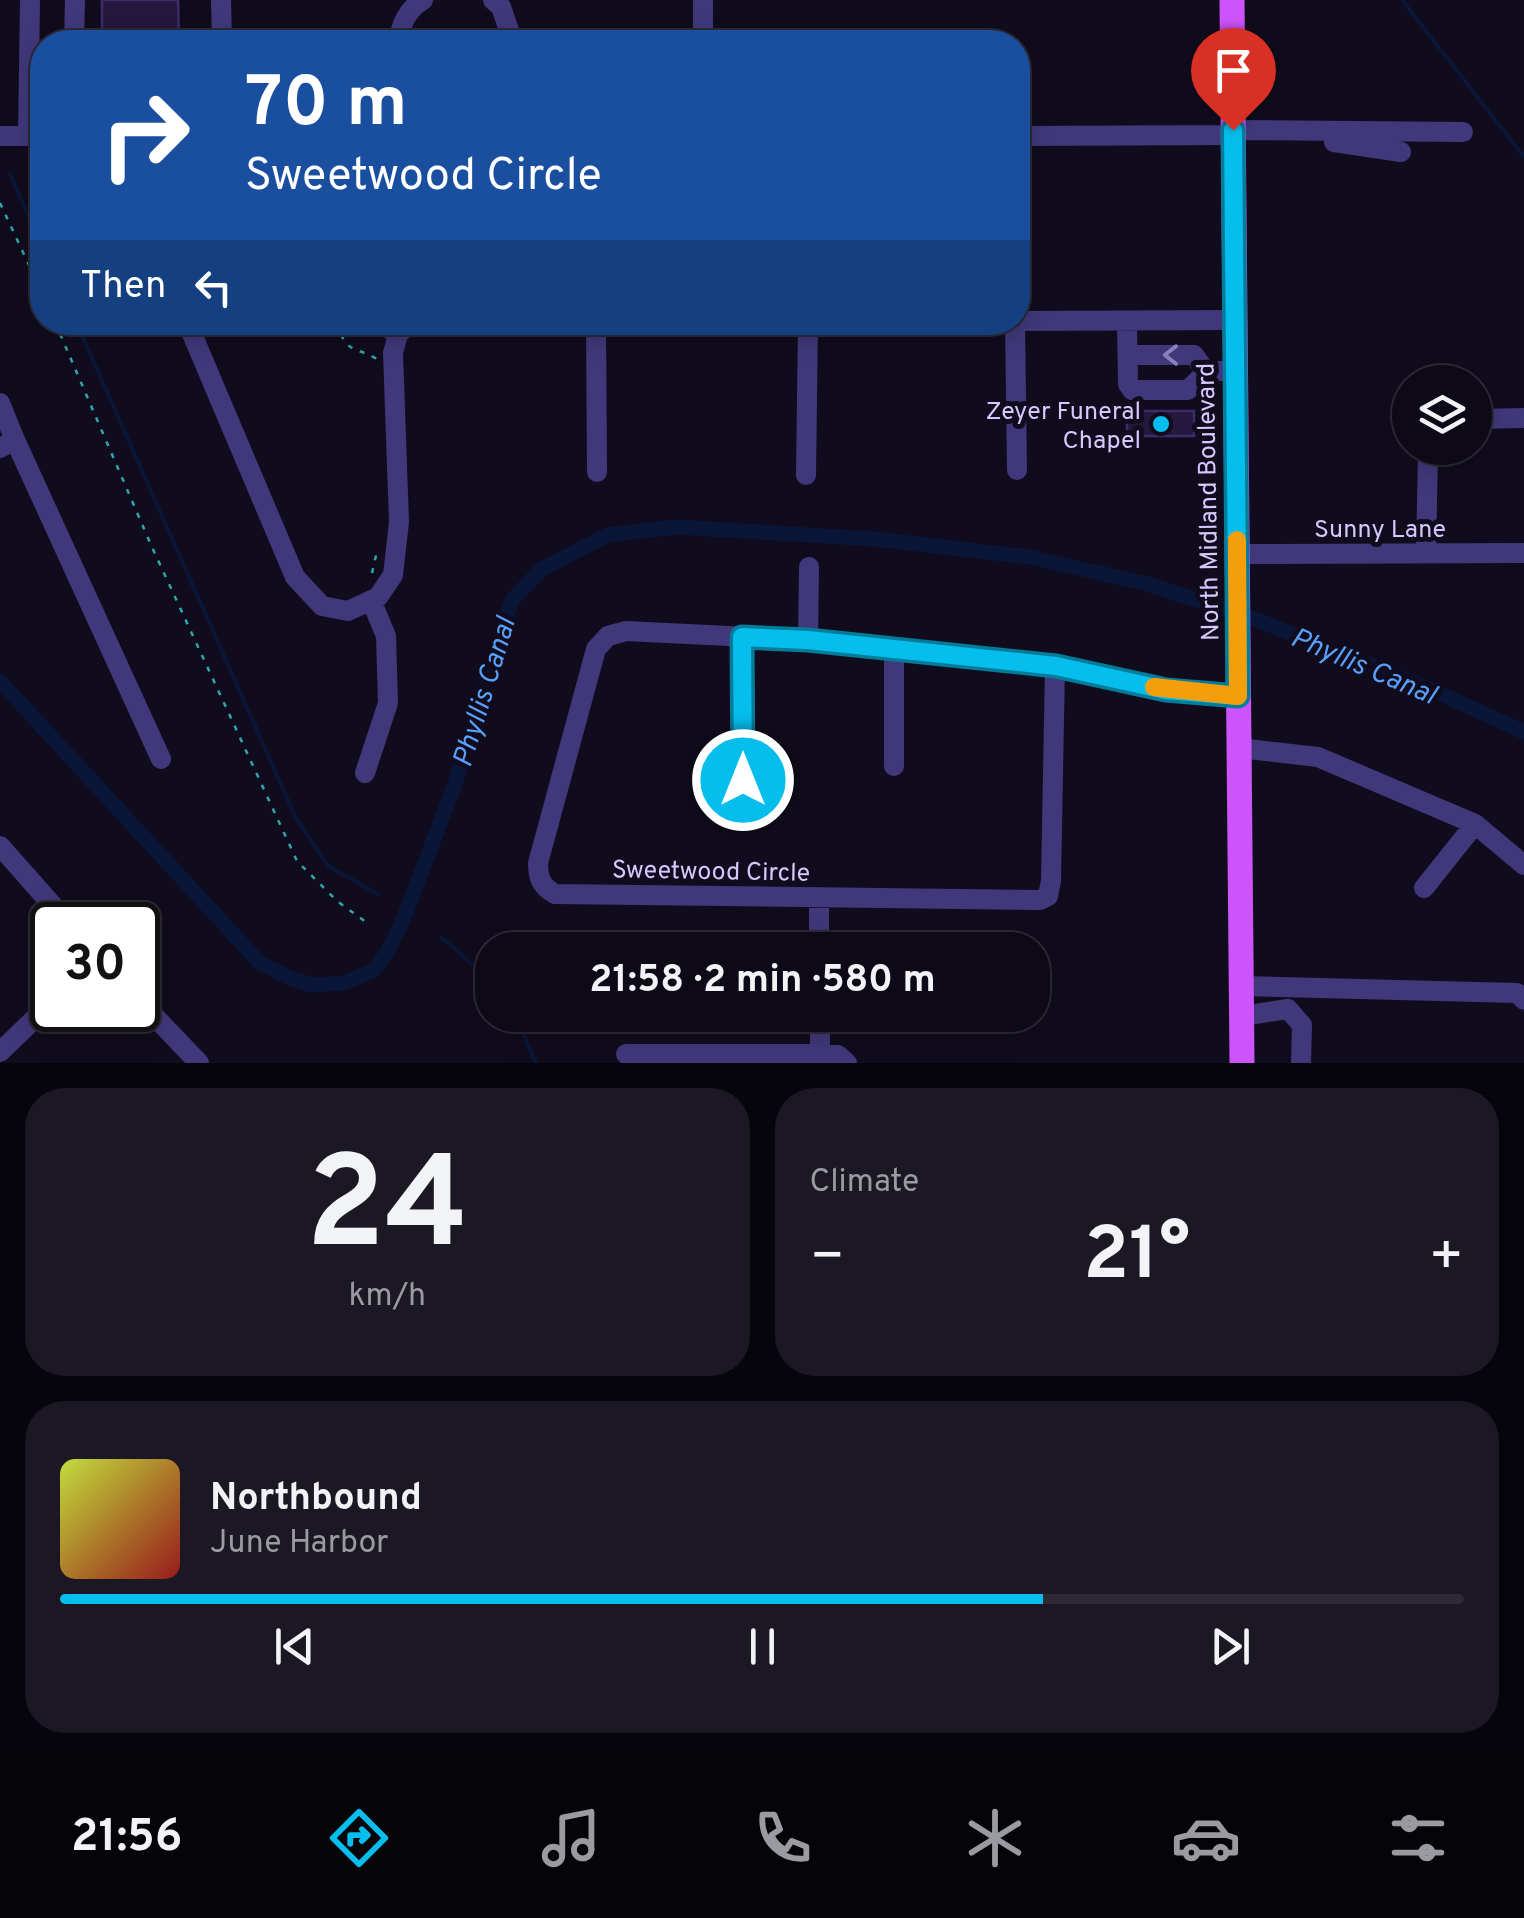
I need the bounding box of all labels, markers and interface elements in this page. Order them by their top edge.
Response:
pin [1191,28,1276,131]
icon: arrive [1206,43,1261,98]
text: 70 m [245,62,408,151]
icon: right [80,70,210,200]
text: Sweetwood Circle [245,149,602,206]
icon: left [186,260,241,315]
text: Then [80,263,166,312]
one-way arrow [1162,344,1178,366]
street label: North Midland Boulevard [1192,362,1228,641]
map controls [1392,365,1492,465]
button: layers [1392,365,1492,465]
place label: Zeyer Funeral Chapel [985,397,1141,458]
marker: Zeyer Funeral Chapel [1150,413,1172,435]
street label: Sunny Lane [1314,515,1446,547]
water label: Phyllis Canal [446,612,526,772]
water label: Phyllis Canal [1285,621,1443,715]
position arrow [691,728,795,832]
street label: Sweetwood Circle [612,855,810,891]
speed limit sign: 30 [30,902,160,1032]
text: 21:58 · 2 min · 580 m [589,957,936,1006]
text: 24 [306,1129,469,1294]
text: Climate [810,1163,919,1203]
text: 21° [1083,1211,1190,1306]
text: − [810,1224,845,1294]
text: + [1429,1224,1464,1294]
text: km/h [348,1277,426,1317]
text: Northbound [210,1475,422,1524]
text: June Harbor [210,1524,389,1564]
icon: previous [267,1619,322,1674]
icon: pause [735,1619,790,1674]
icon: next [1203,1619,1258,1674]
icon: directions [324,1803,394,1873]
icon: music [536,1803,606,1873]
icon: phone [748,1803,818,1873]
icon: climate [960,1803,1030,1873]
icon: car [1171,1803,1241,1873]
icon: filters [1383,1803,1453,1873]
text: 21:56 [71,1810,182,1867]

